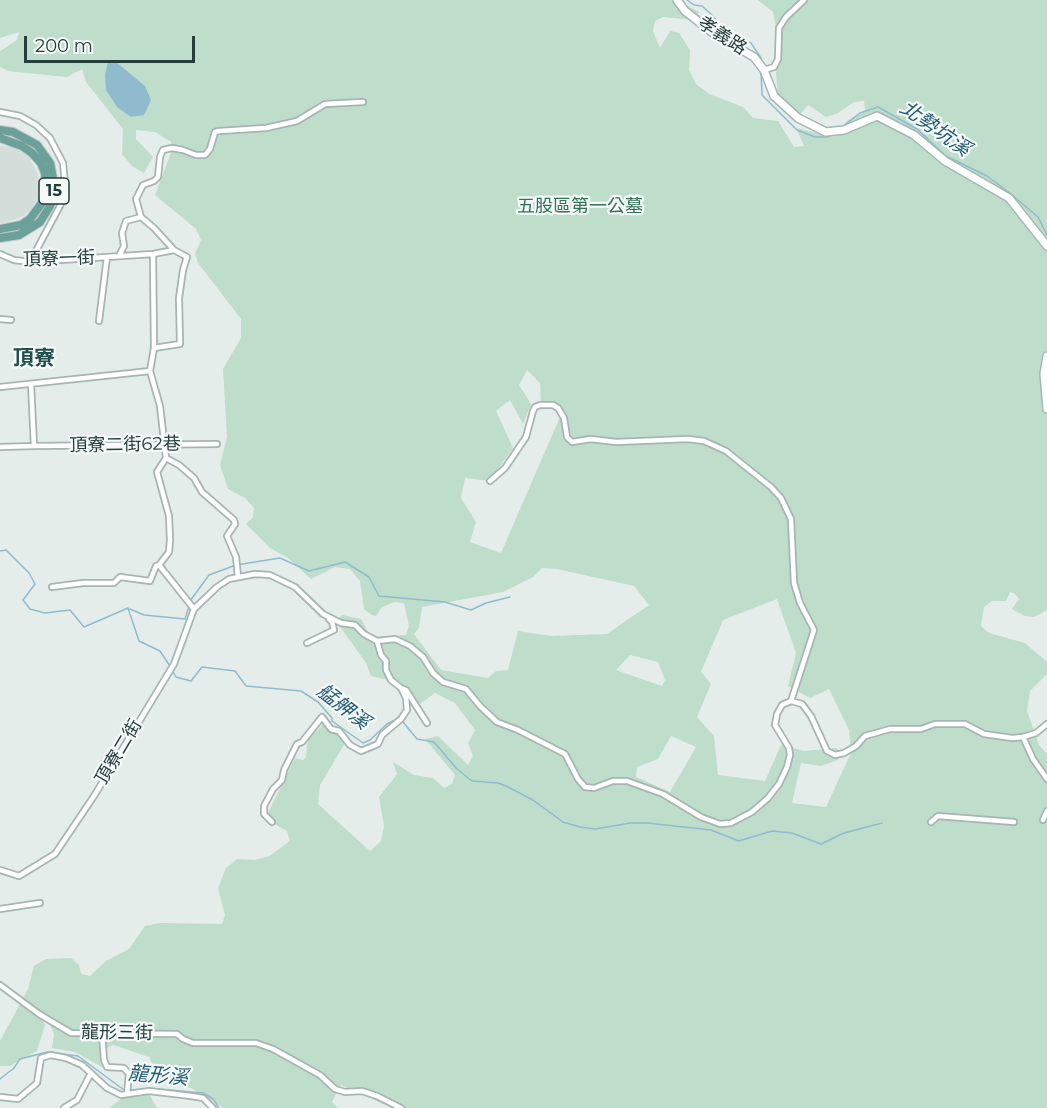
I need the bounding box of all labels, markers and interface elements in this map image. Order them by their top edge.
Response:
street label: 孝義路 [693,12,751,60]
scale bar [27,24,198,62]
text: 200 m [35,35,93,57]
water label: 北勢坑溪 [895,96,975,162]
road number: 15 [39,178,69,204]
park label: 五股區第一公墓 [517,196,643,218]
street label: 頂寮一街 [23,247,95,271]
district label: 頂寮 [13,346,55,372]
street label: 頂寮二街62巷 [69,433,181,457]
water label: 艋舺溪 [312,679,374,735]
street label: 頂寮二街 [91,716,147,788]
street label: 龍形三街 [81,1022,153,1044]
water label: 龍形溪 [127,1061,189,1091]

